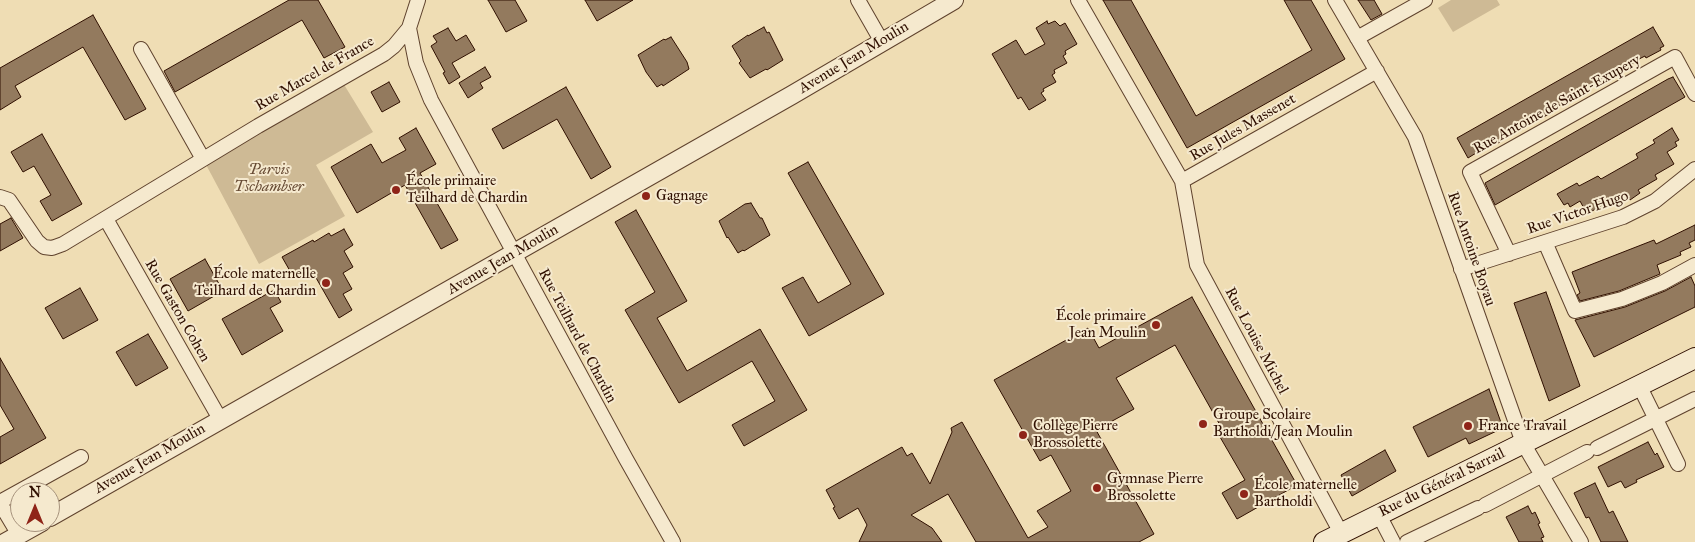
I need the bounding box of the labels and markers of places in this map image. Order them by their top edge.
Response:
place label: École primaire Teilhard de Chardin [406,172,528,207]
marker: École primaire Teilhard de Chardin [390,184,402,196]
place label: Gagnage [656,187,708,205]
marker: Gagnage [640,190,652,202]
place label: École maternelle Teilhard de Chardin [194,265,316,300]
marker: École maternelle Teilhard de Chardin [320,277,332,289]
place label: École primaire Jean Moulin [1056,307,1146,342]
marker: École primaire Jean Moulin [1150,319,1162,331]
place label: Groupe Scolaire Bartholdi/Jean Moulin [1213,406,1353,441]
place label: Collège Pierre Brossolette [1033,417,1118,452]
place label: France Travail [1478,417,1567,435]
marker: Groupe Scolaire Bartholdi/Jean Moulin [1197,418,1209,430]
marker: France Travail [1462,420,1474,432]
marker: Collège Pierre Brossolette [1017,429,1029,441]
place label: Gymnase Pierre Brossolette [1107,470,1203,505]
place label: École maternelle Bartholdi [1254,476,1357,511]
marker: Gymnase Pierre Brossolette [1091,482,1103,494]
marker: École maternelle Bartholdi [1238,488,1250,500]

